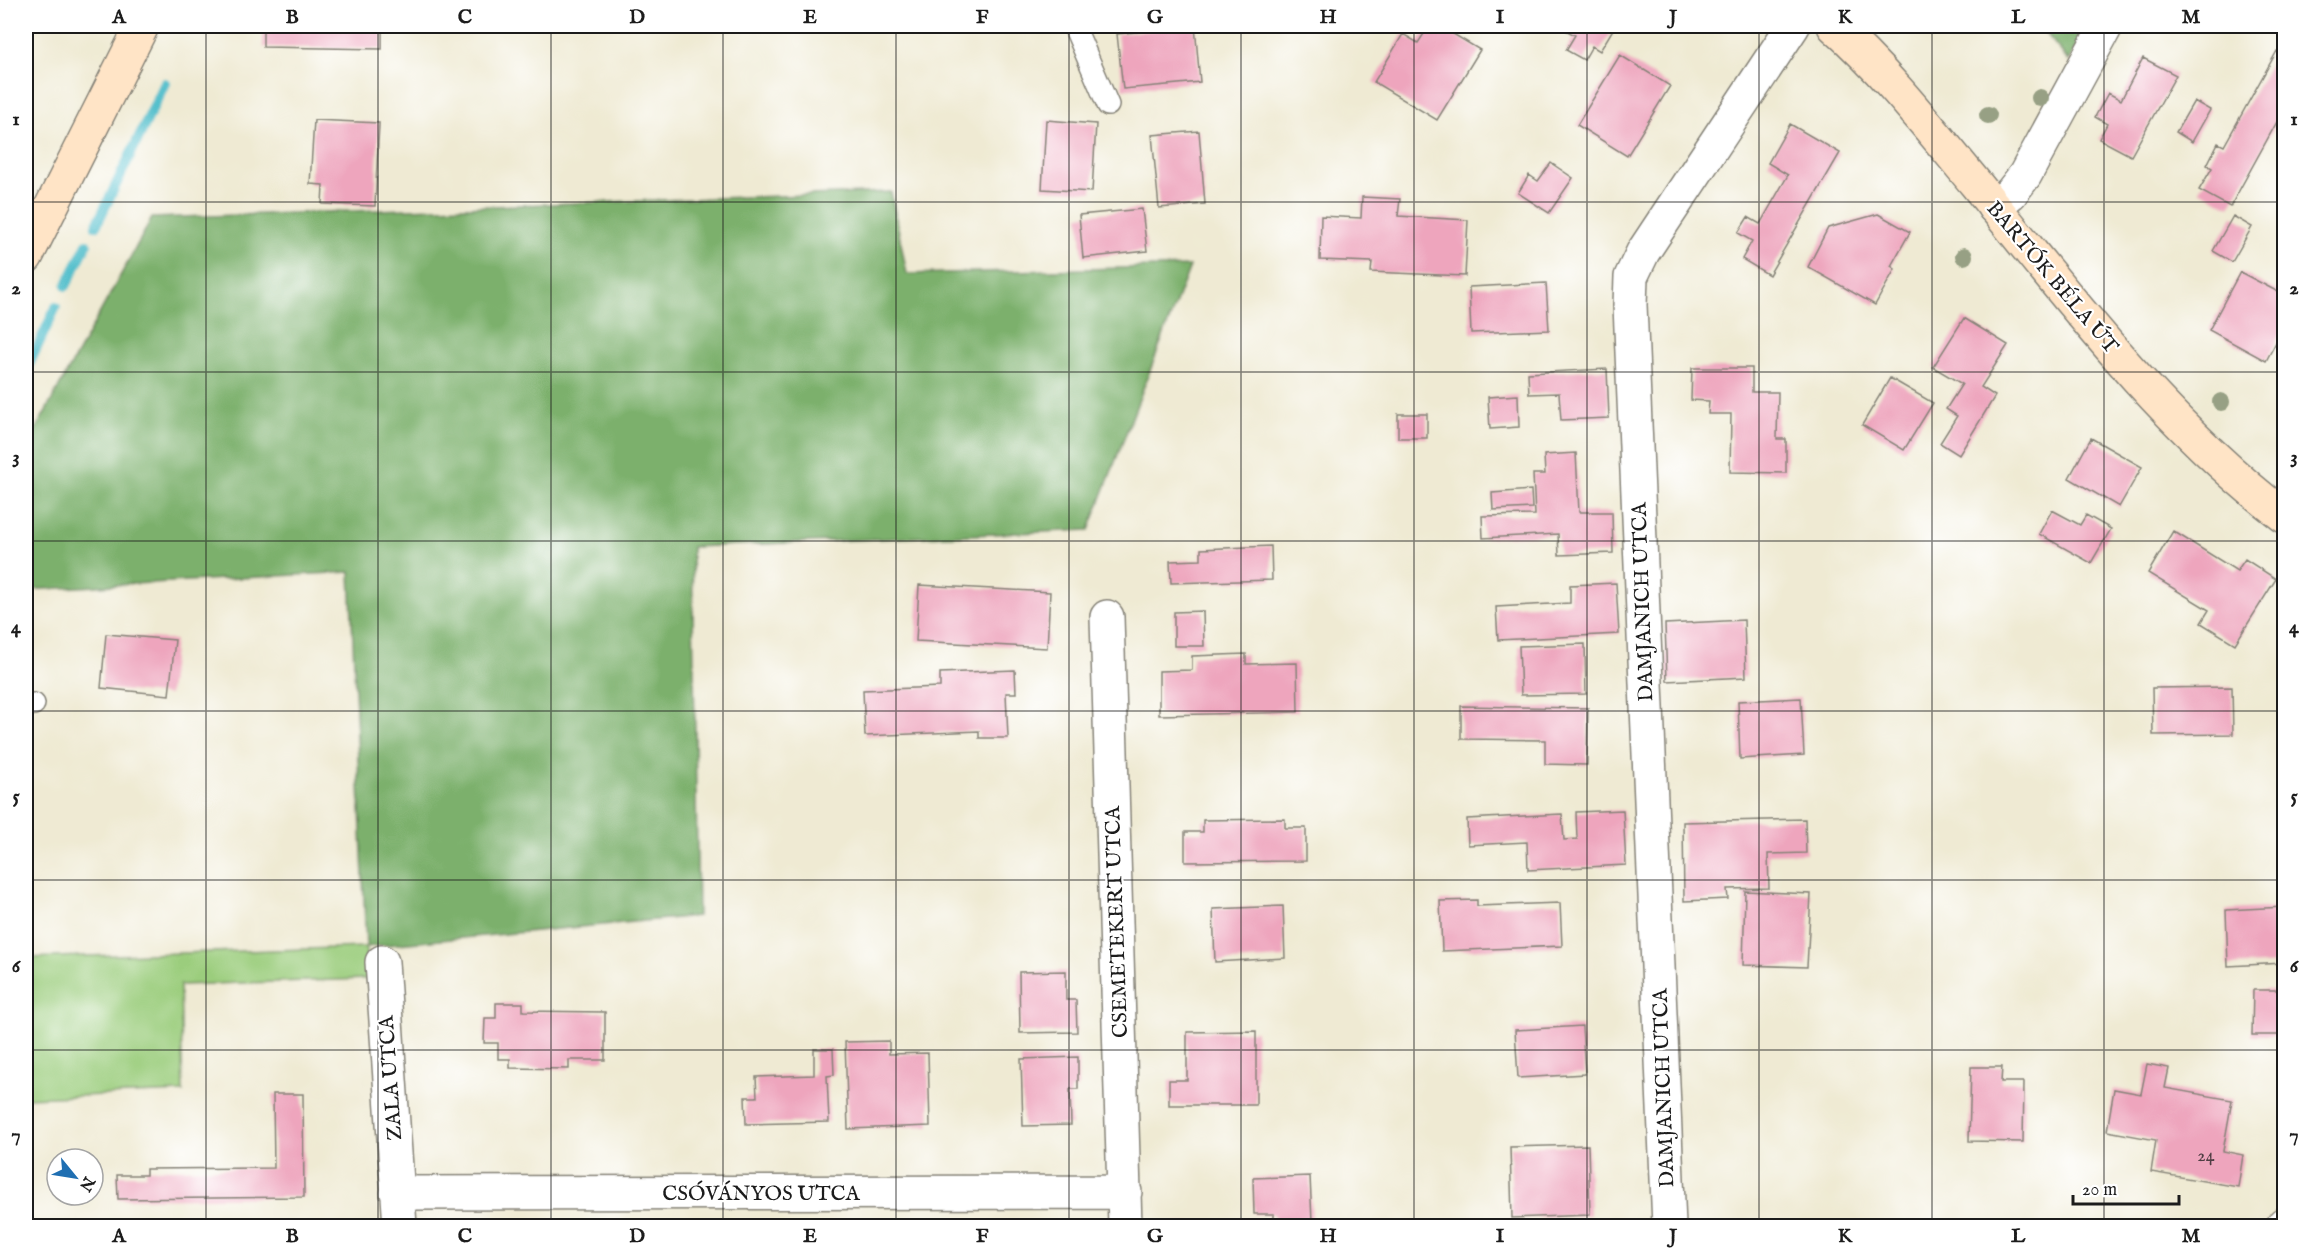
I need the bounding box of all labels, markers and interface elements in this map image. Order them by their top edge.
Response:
text: A [111,5,127,30]
text: B [285,5,299,30]
text: C [458,5,472,30]
text: D [629,5,645,30]
text: E [803,5,817,30]
text: F [976,5,989,30]
text: G [1147,5,1164,30]
text: H [1319,5,1337,30]
text: I [1496,5,1505,30]
text: J [1666,5,1678,30]
text: K [1838,5,1854,30]
text: L [2011,5,2026,30]
text: M [2182,5,2201,30]
text: 1 [12,107,20,132]
text: 1 [2290,107,2298,132]
street label: BARTÓK BÉLA ÚT [1980,195,2125,360]
text: 2 [11,276,21,301]
text: 2 [2289,276,2299,301]
text: 3 [12,445,20,470]
text: 3 [2290,445,2298,470]
street label: DAMJANICH UTCA [1626,501,1660,702]
text: 4 [11,615,22,640]
text: 4 [2289,615,2300,640]
text: 5 [12,784,20,809]
text: 5 [2290,784,2298,809]
street label: CSEMETEKERT UTCA [1100,805,1135,1038]
text: 6 [12,954,22,979]
text: 6 [2290,954,2300,979]
street label: DAMJANICH UTCA [1647,987,1681,1188]
street label: ZALA UTCA [374,1014,409,1141]
text: 7 [11,1123,21,1148]
text: 7 [2289,1123,2299,1148]
house number: 24 [2197,1145,2215,1168]
north arrow [45,1147,105,1207]
scale bar [2073,1168,2180,1206]
text: N [74,1172,99,1195]
text: 20 m [2082,1179,2117,1202]
street label: CSÓVÁNYOS UTCA [662,1180,860,1208]
text: A [111,1224,127,1249]
text: B [285,1224,299,1249]
text: C [458,1224,472,1249]
text: D [629,1224,645,1249]
text: E [803,1224,817,1249]
text: F [976,1224,989,1249]
text: G [1147,1224,1164,1249]
text: H [1319,1224,1337,1249]
text: I [1496,1224,1505,1249]
text: J [1666,1224,1678,1249]
text: K [1838,1224,1854,1249]
text: L [2011,1224,2026,1249]
text: M [2182,1224,2201,1249]

